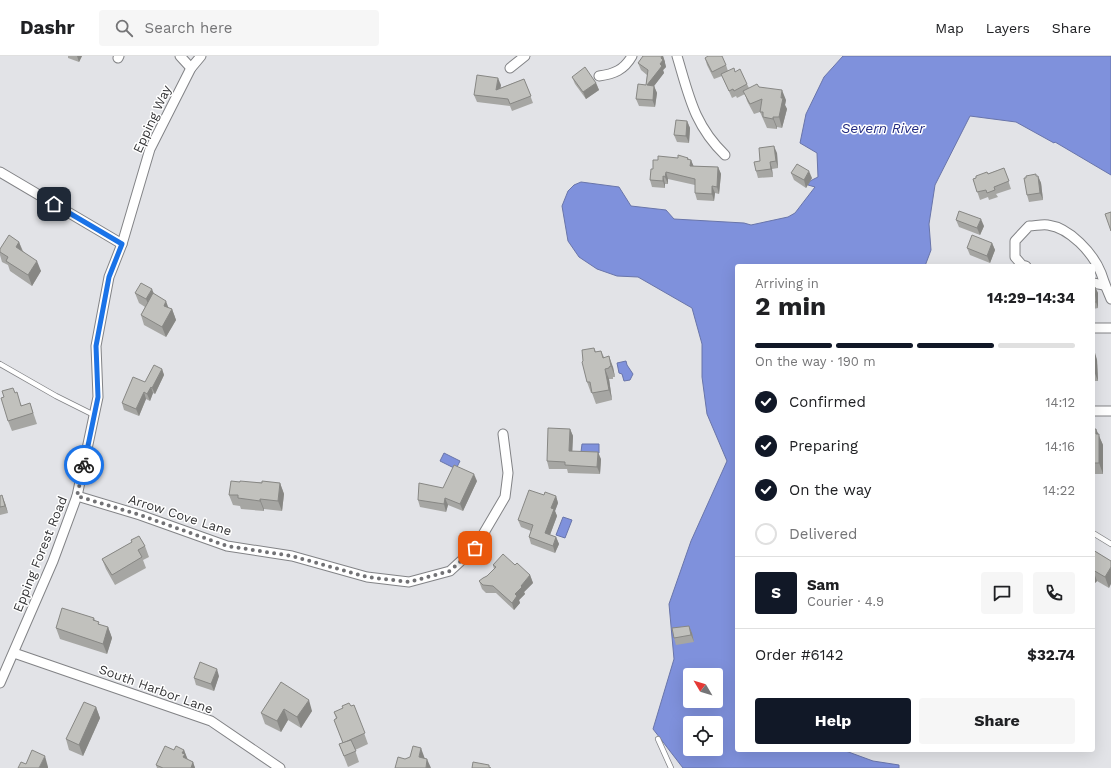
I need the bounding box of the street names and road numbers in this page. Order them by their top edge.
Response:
street label: Epping Way [130,83,174,155]
street label: Arrow Cove Lane [126,491,234,539]
street label: Epping Forest Road [10,494,70,614]
street label: South Harbor Lane [97,661,215,717]

